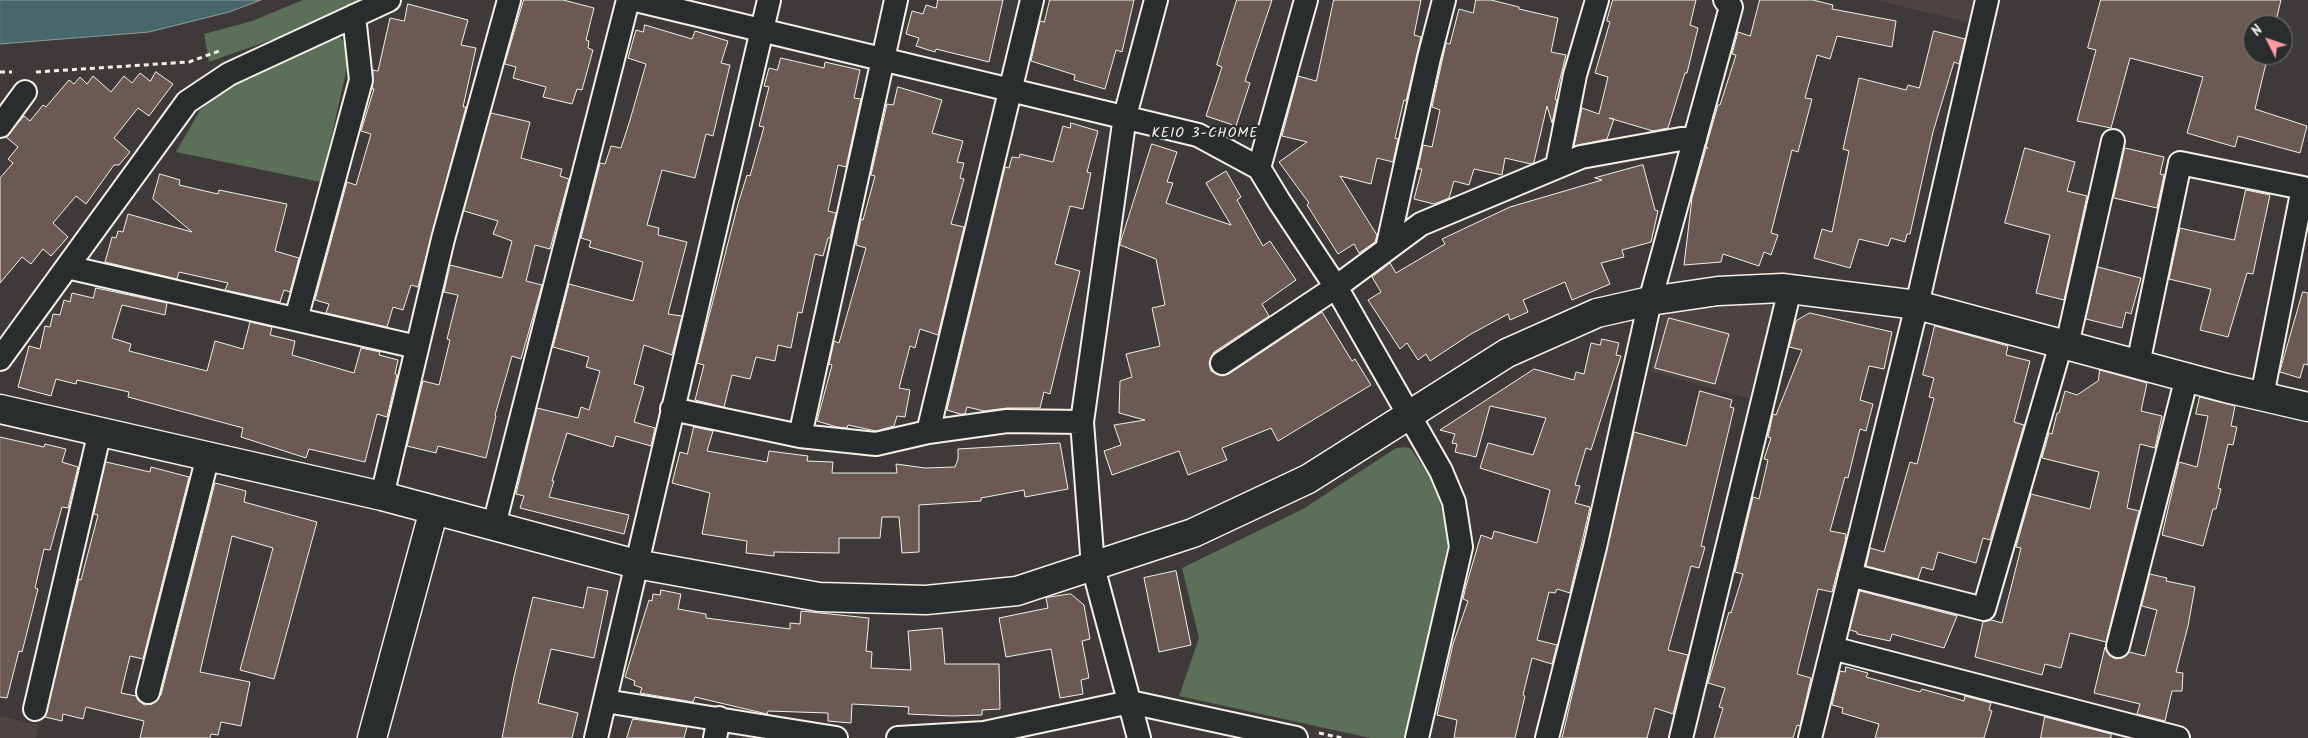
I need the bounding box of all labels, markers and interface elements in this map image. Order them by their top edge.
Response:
north arrow [2243,15,2293,65]
text: N [2246,20,2269,41]
district label: KEIO 3-CHOME [1150,127,1260,143]

